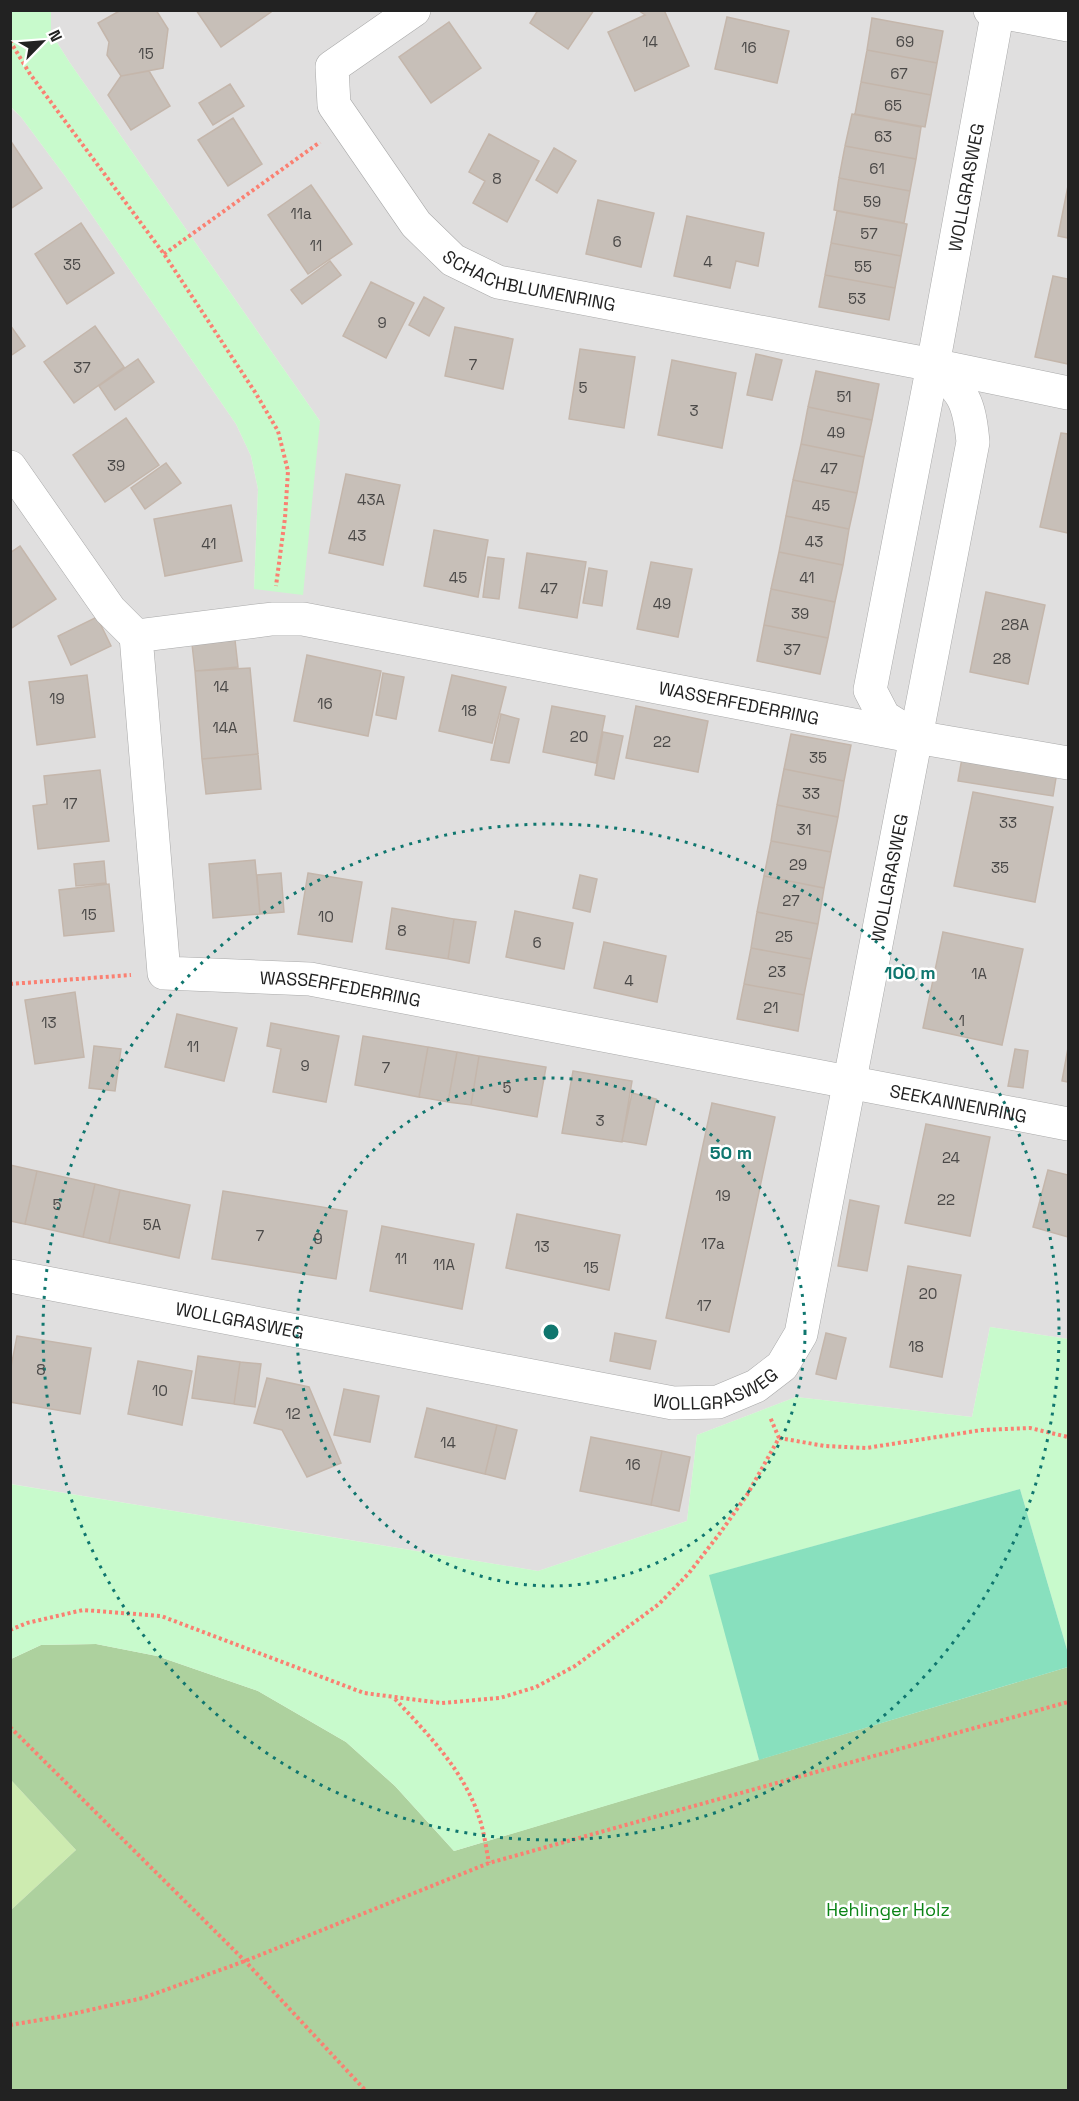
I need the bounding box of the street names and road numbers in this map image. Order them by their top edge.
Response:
street label: WOLLGRASWEG [942,121,989,254]
street label: SCHACHBLUMENRING [438,245,618,316]
street label: WASSERFEDERRING [657,676,821,730]
street label: WOLLGRASWEG [865,812,913,944]
street label: WASSERFEDERRING [259,965,423,1011]
street label: SEEKANNENRING [888,1079,1029,1127]
street label: WOLLGRASWEG [174,1296,306,1344]
street label: WOLLGRASWEG [651,1362,782,1415]

